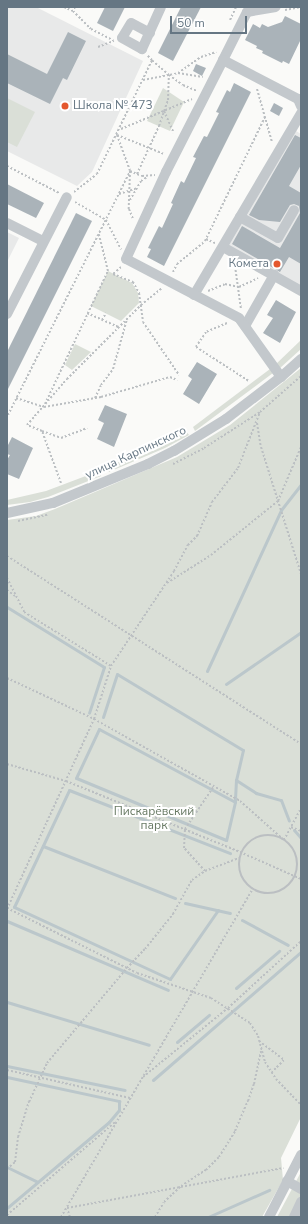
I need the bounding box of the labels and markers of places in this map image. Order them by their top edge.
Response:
place label: Школа № 473 [73,99,153,113]
marker: Школа № 473 [60,101,70,111]
place label: Комета [228,257,269,271]
marker: Комета [272,259,282,269]

